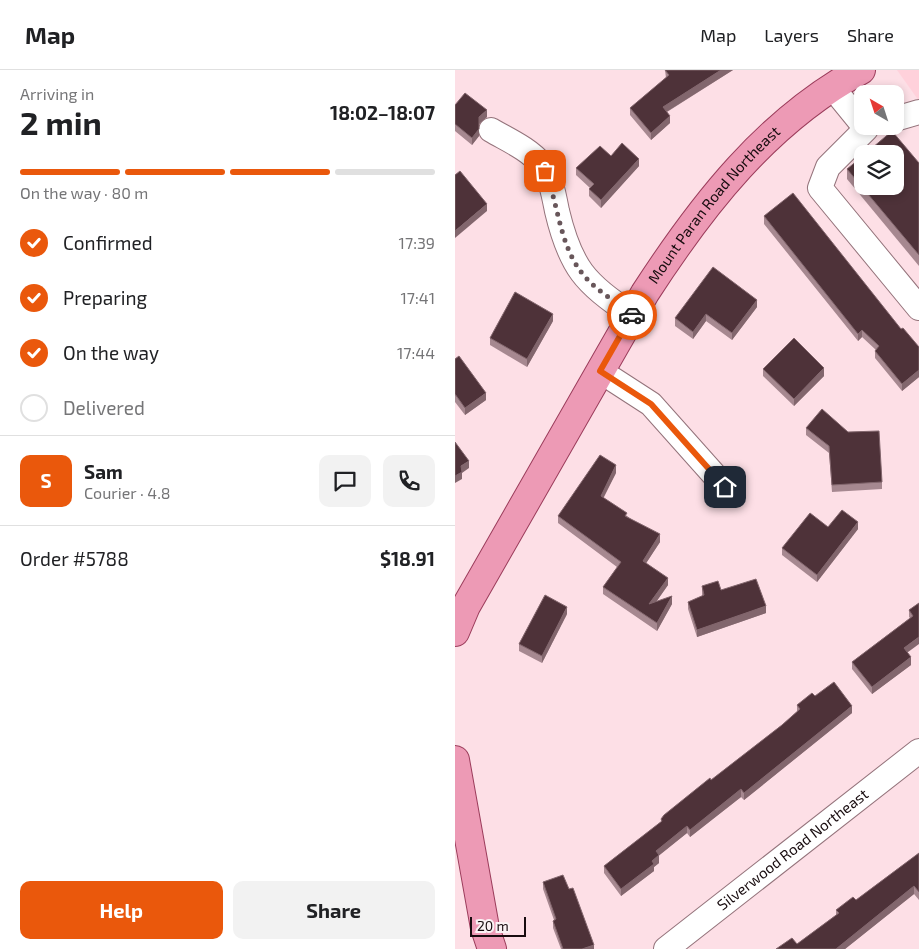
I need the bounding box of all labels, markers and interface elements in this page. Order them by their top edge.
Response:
text: Map [25,20,75,49]
text: Map [700,24,736,46]
text: Layers [764,24,819,46]
text: Share [847,24,894,46]
text: Arriving in [20,84,94,103]
north arrow [854,85,904,135]
map controls [854,85,904,195]
text: 18:02–18:07 [330,101,435,124]
text: 2 min [20,103,102,141]
street label: Mount Paran Road Northeast [644,122,783,287]
button: layers [854,145,904,195]
pin [524,150,566,192]
icon: bag [531,157,559,185]
text: On the way · 80 m [20,183,148,202]
icon: check [20,229,48,257]
text: Confirmed [63,231,153,254]
text: 17:39 [399,233,435,252]
icon: check [20,284,48,312]
text: Preparing [63,286,147,309]
text: 17:41 [400,288,435,307]
courier [607,290,657,340]
icon: car [618,301,646,329]
icon: check [20,339,48,367]
text: On the way [63,341,159,364]
text: 17:44 [397,343,435,362]
text: Delivered [63,396,145,419]
button: chat [319,455,371,507]
button: phone [383,455,435,507]
text: Sam [84,460,123,483]
pin [704,466,746,508]
text: S [40,469,52,492]
icon: home [711,473,739,501]
text: Courier · 4.8 [84,483,171,502]
text: Order #5788 [20,547,129,570]
text: $18.91 [380,547,435,570]
street label: Silverwood Road Northeast [713,784,871,914]
button: Help [20,881,223,939]
button: Share [233,881,435,939]
scale bar [470,914,526,937]
text: 20 m [477,917,509,934]

